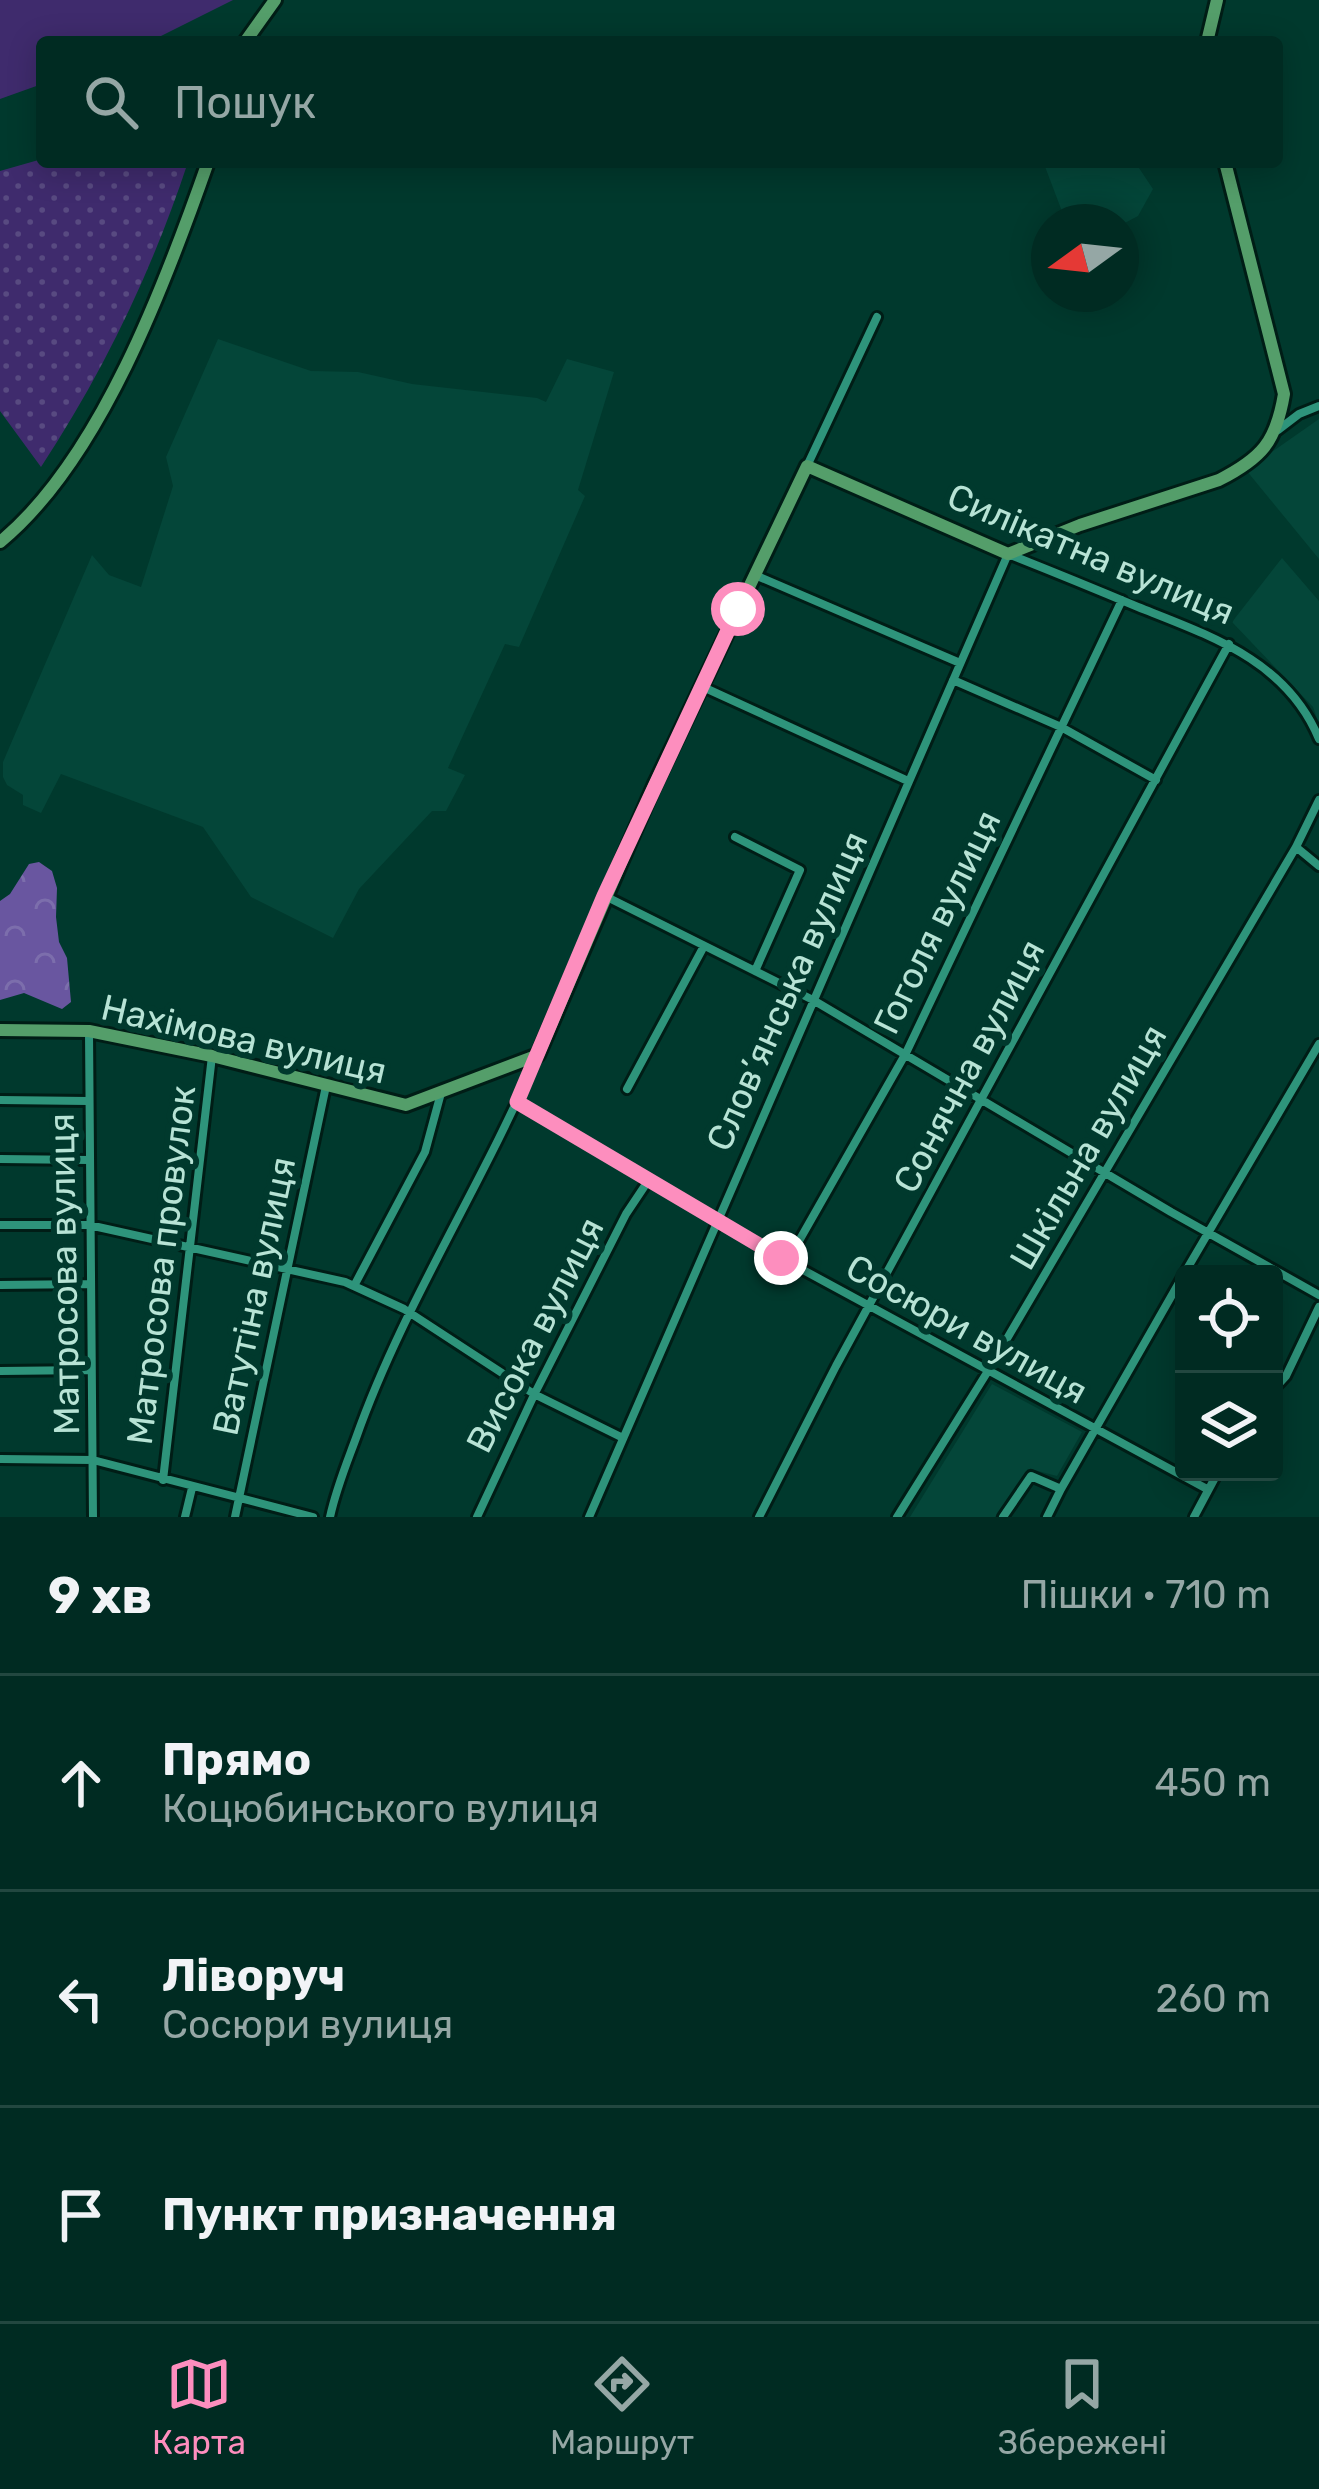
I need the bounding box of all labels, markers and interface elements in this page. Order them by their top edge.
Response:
search box [36,36,1283,168]
icon: search [78,69,144,135]
text: Пошук [174,76,316,129]
north arrow [1031,204,1139,312]
street label: Силікатна вулиця [941,474,1241,634]
route start [711,582,765,636]
street label: Гоголя вулиця [864,803,1010,1041]
street label: Слов’янська вулиця [697,825,877,1157]
street label: Сонячна вулиця [884,932,1054,1200]
street label: Нахімова вулиця [97,985,391,1093]
street label: Шкільна вулиця [1001,1017,1175,1277]
street label: Матросова провулок [118,1083,204,1447]
street label: Матросова вулиця [40,1113,88,1435]
street label: Ватутіна вулиця [204,1153,304,1439]
street label: Висока вулиця [457,1210,613,1460]
route end [754,1231,808,1285]
street label: Сосюри вулиця [839,1245,1095,1413]
map controls [1175,1265,1283,1481]
button: locate [1175,1265,1283,1373]
button: layers [1175,1373,1283,1481]
text: 9 хв [48,1565,152,1626]
text: Пішки · 710 m [1021,1572,1271,1618]
text: Прямо [162,1733,311,1786]
icon: ahead [48,1750,114,1816]
text: 450 m [1155,1760,1271,1806]
text: Коцюбинського вулиця [162,1786,599,1832]
text: Ліворуч [162,1949,345,2002]
icon: left [48,1966,114,2032]
text: 260 m [1156,1976,1271,2022]
text: Сосюри вулиця [162,2002,453,2048]
icon: arrive [48,2182,114,2248]
text: Пункт призначення [162,2188,617,2241]
tab: Карта [152,2351,246,2462]
tab: Маршрут [550,2351,694,2462]
tab: Збережені [998,2351,1167,2462]

